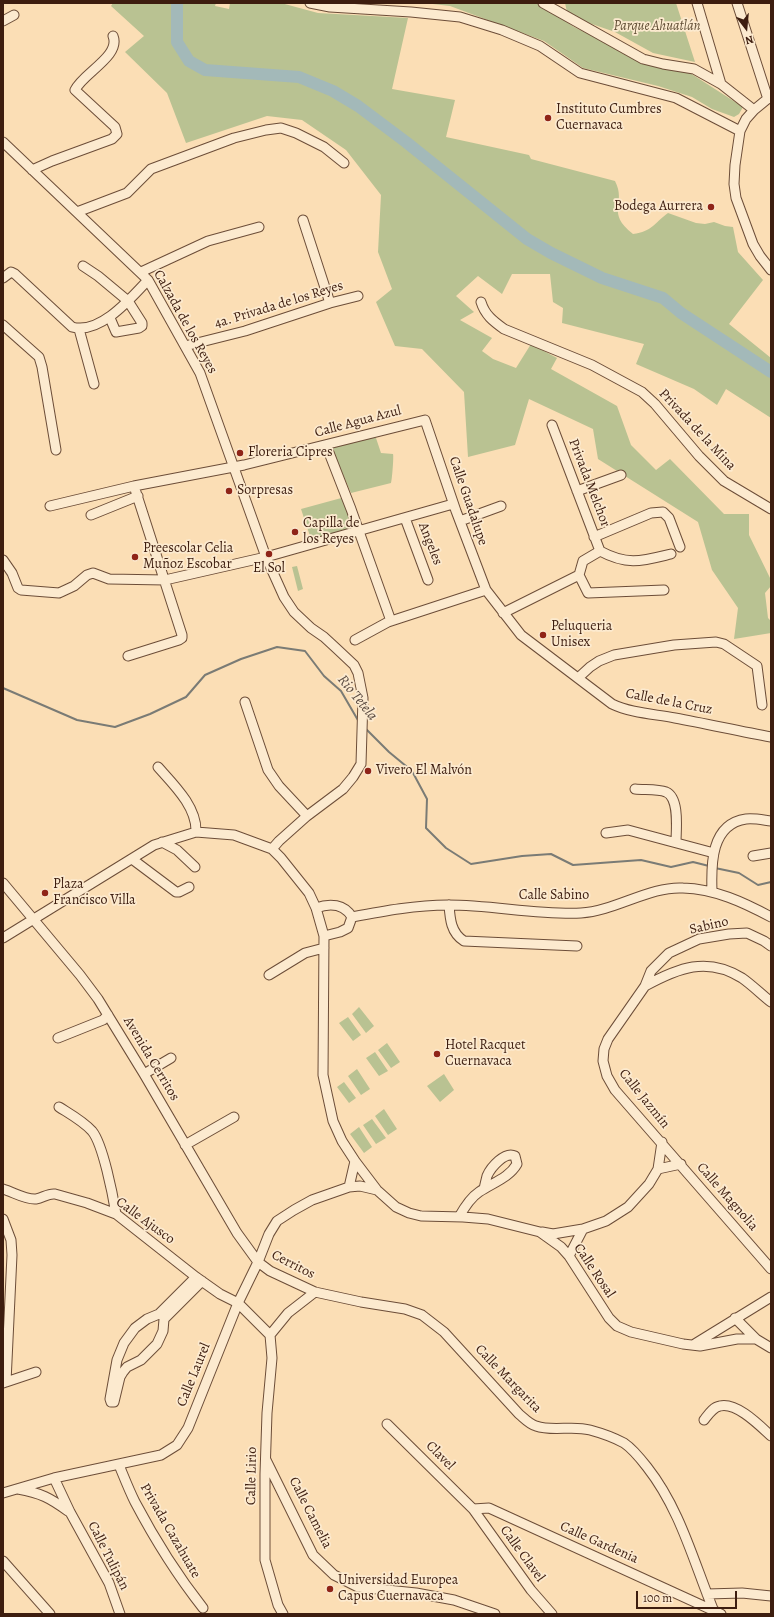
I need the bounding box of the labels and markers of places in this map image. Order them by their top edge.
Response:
place label: Instituto Cumbres Cuernavaca [556,102,662,134]
marker: Instituto Cumbres Cuernavaca [543,113,553,123]
place label: Bodega Aurrera [614,199,703,215]
marker: Bodega Aurrera [706,202,716,212]
place label: Floreria Cipres [248,445,333,461]
marker: Floreria Cipres [235,448,245,458]
place label: Sorpresas [237,483,293,499]
marker: Sorpresas [224,486,234,496]
place label: Capilla de los Reyes [303,516,360,548]
marker: Capilla de los Reyes [290,527,300,537]
place label: Preescolar Celia Muñoz Escobar [143,541,233,574]
marker: El Sol [264,549,274,559]
marker: Preescolar Celia Muñoz Escobar [130,552,140,562]
place label: El Sol [253,561,285,577]
place label: Peluqueria Unisex [551,619,612,652]
marker: Peluqueria Unisex [538,630,548,640]
place label: Vivero El Malvón [376,763,472,779]
marker: Vivero El Malvón [363,766,373,776]
place label: Plaza Francisco Villa [53,877,136,910]
marker: Plaza Francisco Villa [40,888,50,898]
place label: Hotel Racquet Cuernavaca [445,1038,526,1070]
marker: Hotel Racquet Cuernavaca [432,1049,442,1059]
place label: Universidad Europea Capus Cuernavaca [338,1573,458,1606]
marker: Universidad Europea Capus Cuernavaca [325,1584,335,1594]

